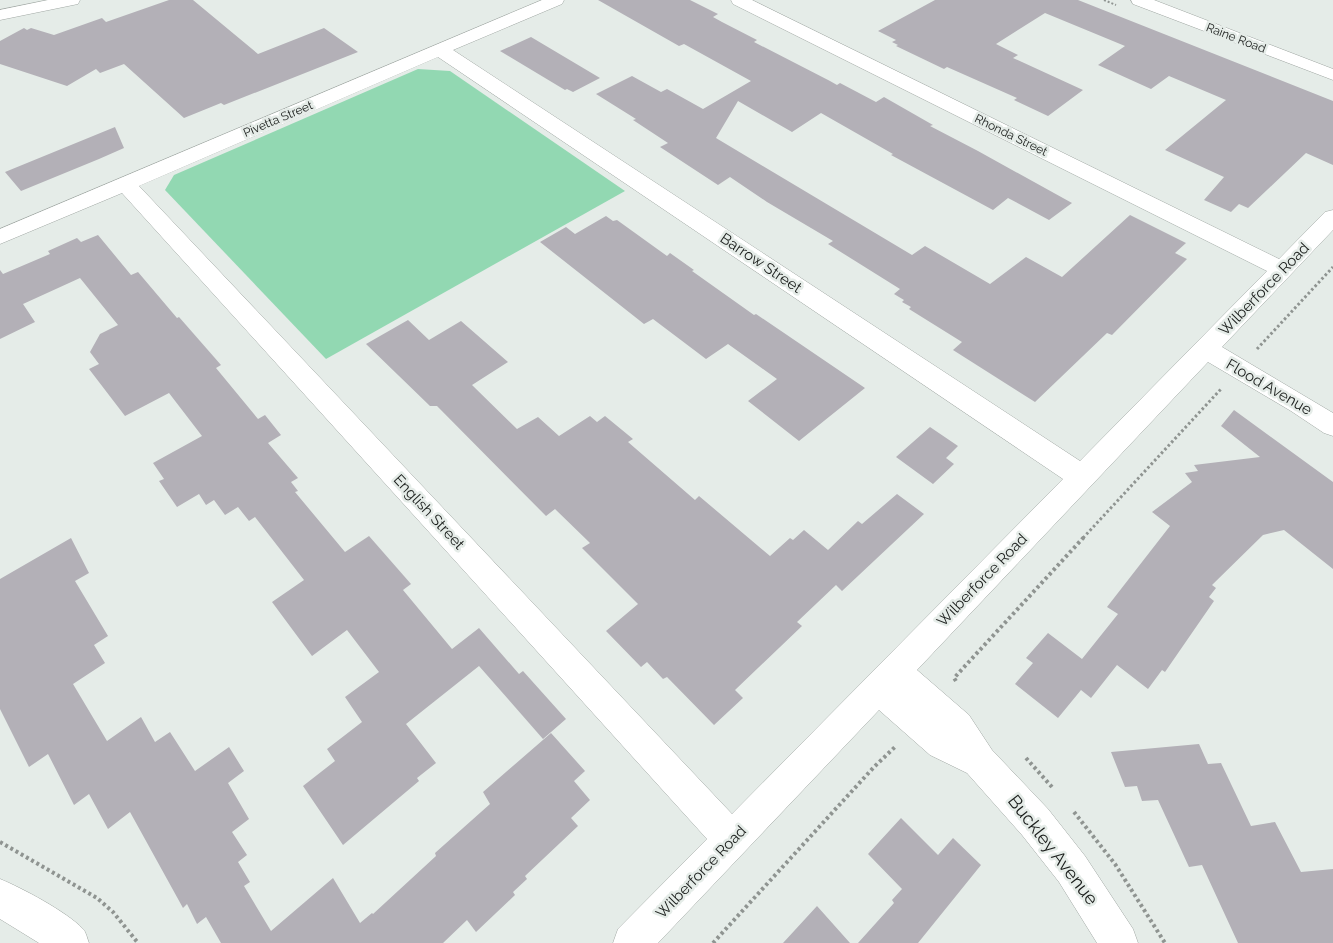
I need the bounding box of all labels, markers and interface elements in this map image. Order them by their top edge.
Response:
street label: Raine Road [1204,20,1268,56]
street label: Pivetta Street [241,98,315,140]
street label: Rhonda Street [972,111,1050,159]
street label: Barrow Street [717,229,805,297]
street label: Wilberforce Road [1215,239,1313,339]
street label: Flood Avenue [1223,355,1315,419]
street label: English Street [390,471,468,553]
street label: Wilberforce Road [933,530,1031,630]
street label: Buckley Avenue [1004,791,1103,909]
street label: Wilberforce Road [652,822,750,922]

